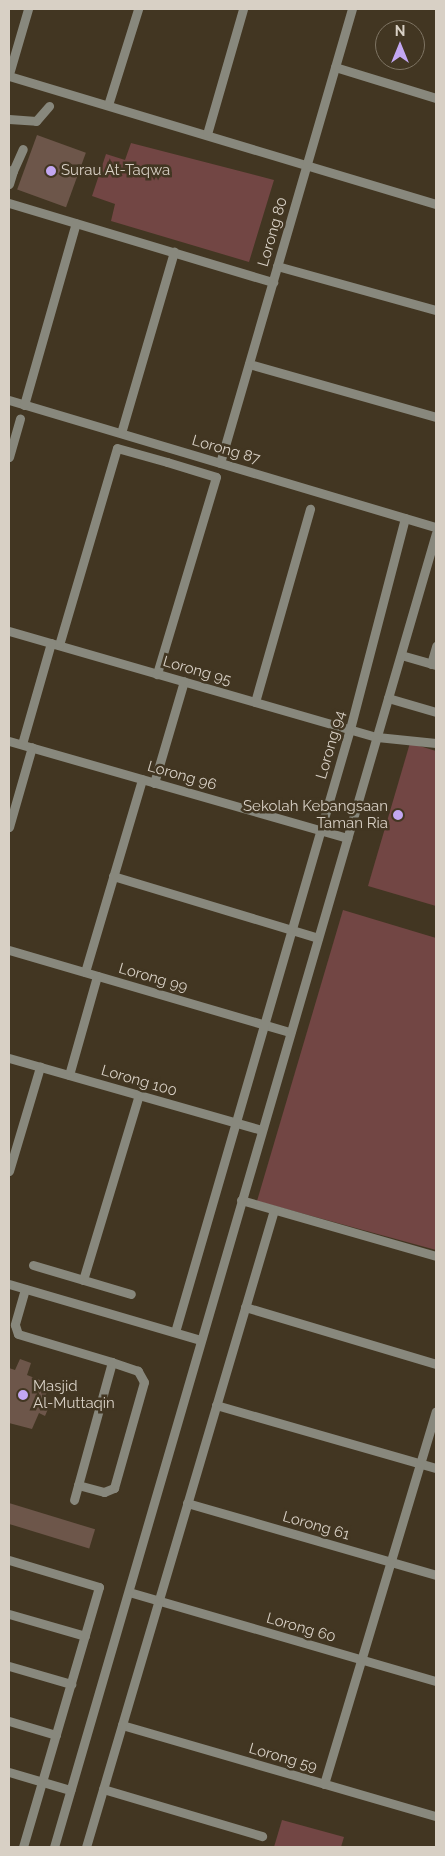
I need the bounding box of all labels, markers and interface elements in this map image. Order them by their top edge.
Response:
north arrow [375,20,425,70]
text: N [395,23,405,39]
place label: Surau At-Taqwa [61,162,171,180]
marker: Surau At-Taqwa [45,165,57,177]
street label: Lorong 80 [255,195,291,269]
street label: Lorong 87 [190,432,262,468]
street label: Lorong 95 [161,653,233,689]
street label: Lorong 94 [313,709,349,781]
street label: Lorong 96 [145,758,219,794]
place label: Sekolah Kebangsaan Taman Ria [243,797,388,832]
marker: Sekolah Kebangsaan Taman Ria [392,809,404,821]
street label: Lorong 99 [116,960,190,996]
street label: Lorong 100 [99,1062,179,1100]
place label: Masjid Al-Muttaqin [33,1377,115,1412]
marker: Masjid Al-Muttaqin [17,1389,29,1401]
street label: Lorong 61 [280,1508,352,1544]
street label: Lorong 60 [264,1609,338,1647]
street label: Lorong 59 [247,1740,319,1776]

